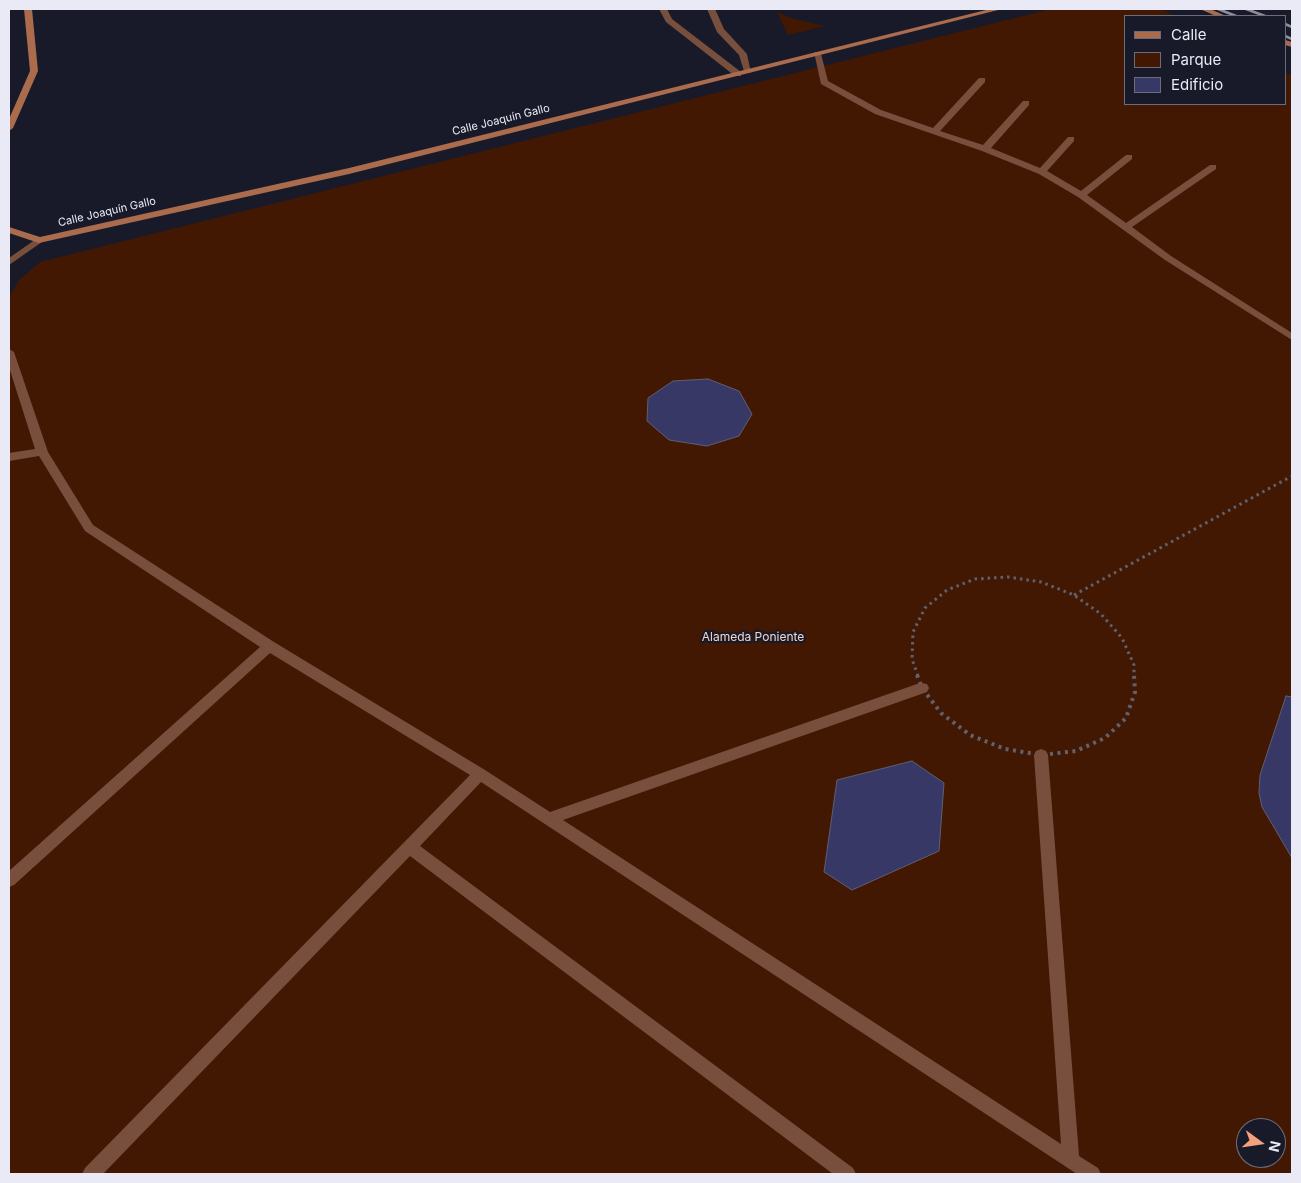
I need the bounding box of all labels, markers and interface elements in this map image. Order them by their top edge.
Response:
legend [1124,15,1286,105]
text: Calle [1171,25,1206,44]
text: Parque [1171,50,1221,69]
text: Edificio [1171,75,1223,94]
street label: Calle Joaquín Gallo [451,101,551,139]
street label: Calle Joaquín Gallo [57,194,157,230]
park label: Alameda Poniente [702,630,804,644]
north arrow [1236,1118,1286,1168]
text: N [1266,1139,1285,1154]

